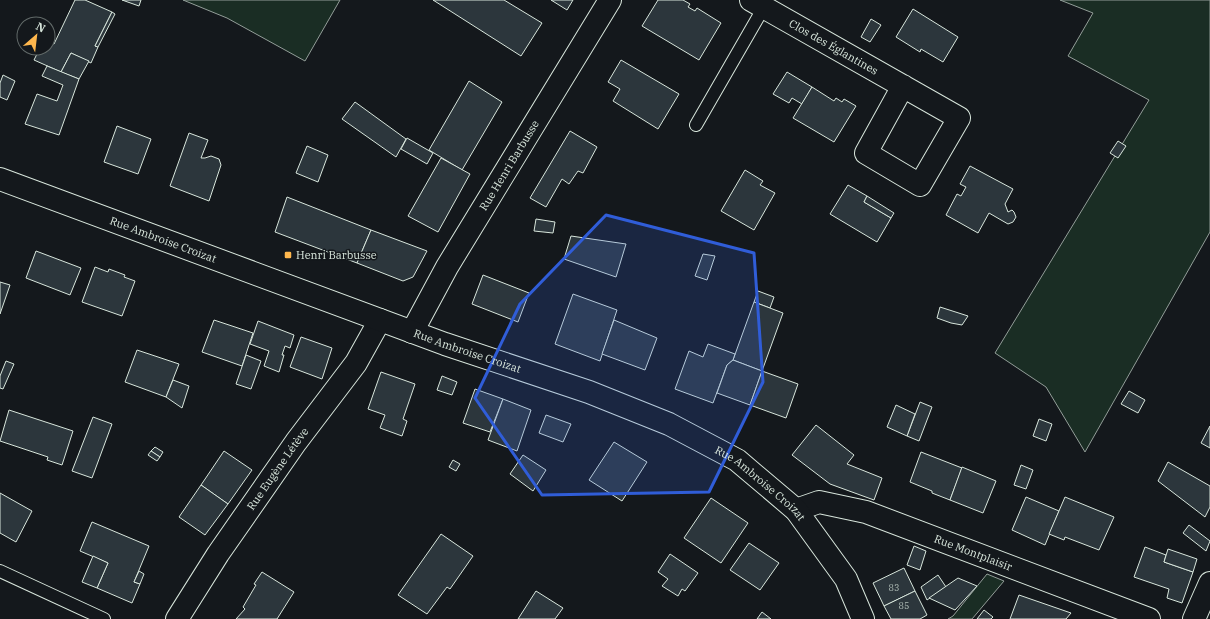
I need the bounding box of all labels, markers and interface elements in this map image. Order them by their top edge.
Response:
north arrow [16,16,56,56]
street label: Clos des Églantines [787,16,881,78]
text: N [34,19,48,36]
street label: Rue Henri Barbusse [476,117,542,213]
street label: Rue Ambroise Croizat [108,213,218,266]
place label: Henri Barbusse [296,248,377,262]
marker: Henri Barbusse [283,250,293,260]
street label: Rue Ambroise Croizat [412,326,523,376]
street label: Rue Eugène Létève [244,425,312,513]
street label: Rue Ambroise Croizat [713,443,808,523]
street label: Rue Montplaisir [932,531,1014,574]
house number: 83 [889,582,899,593]
house number: 85 [899,600,909,611]

